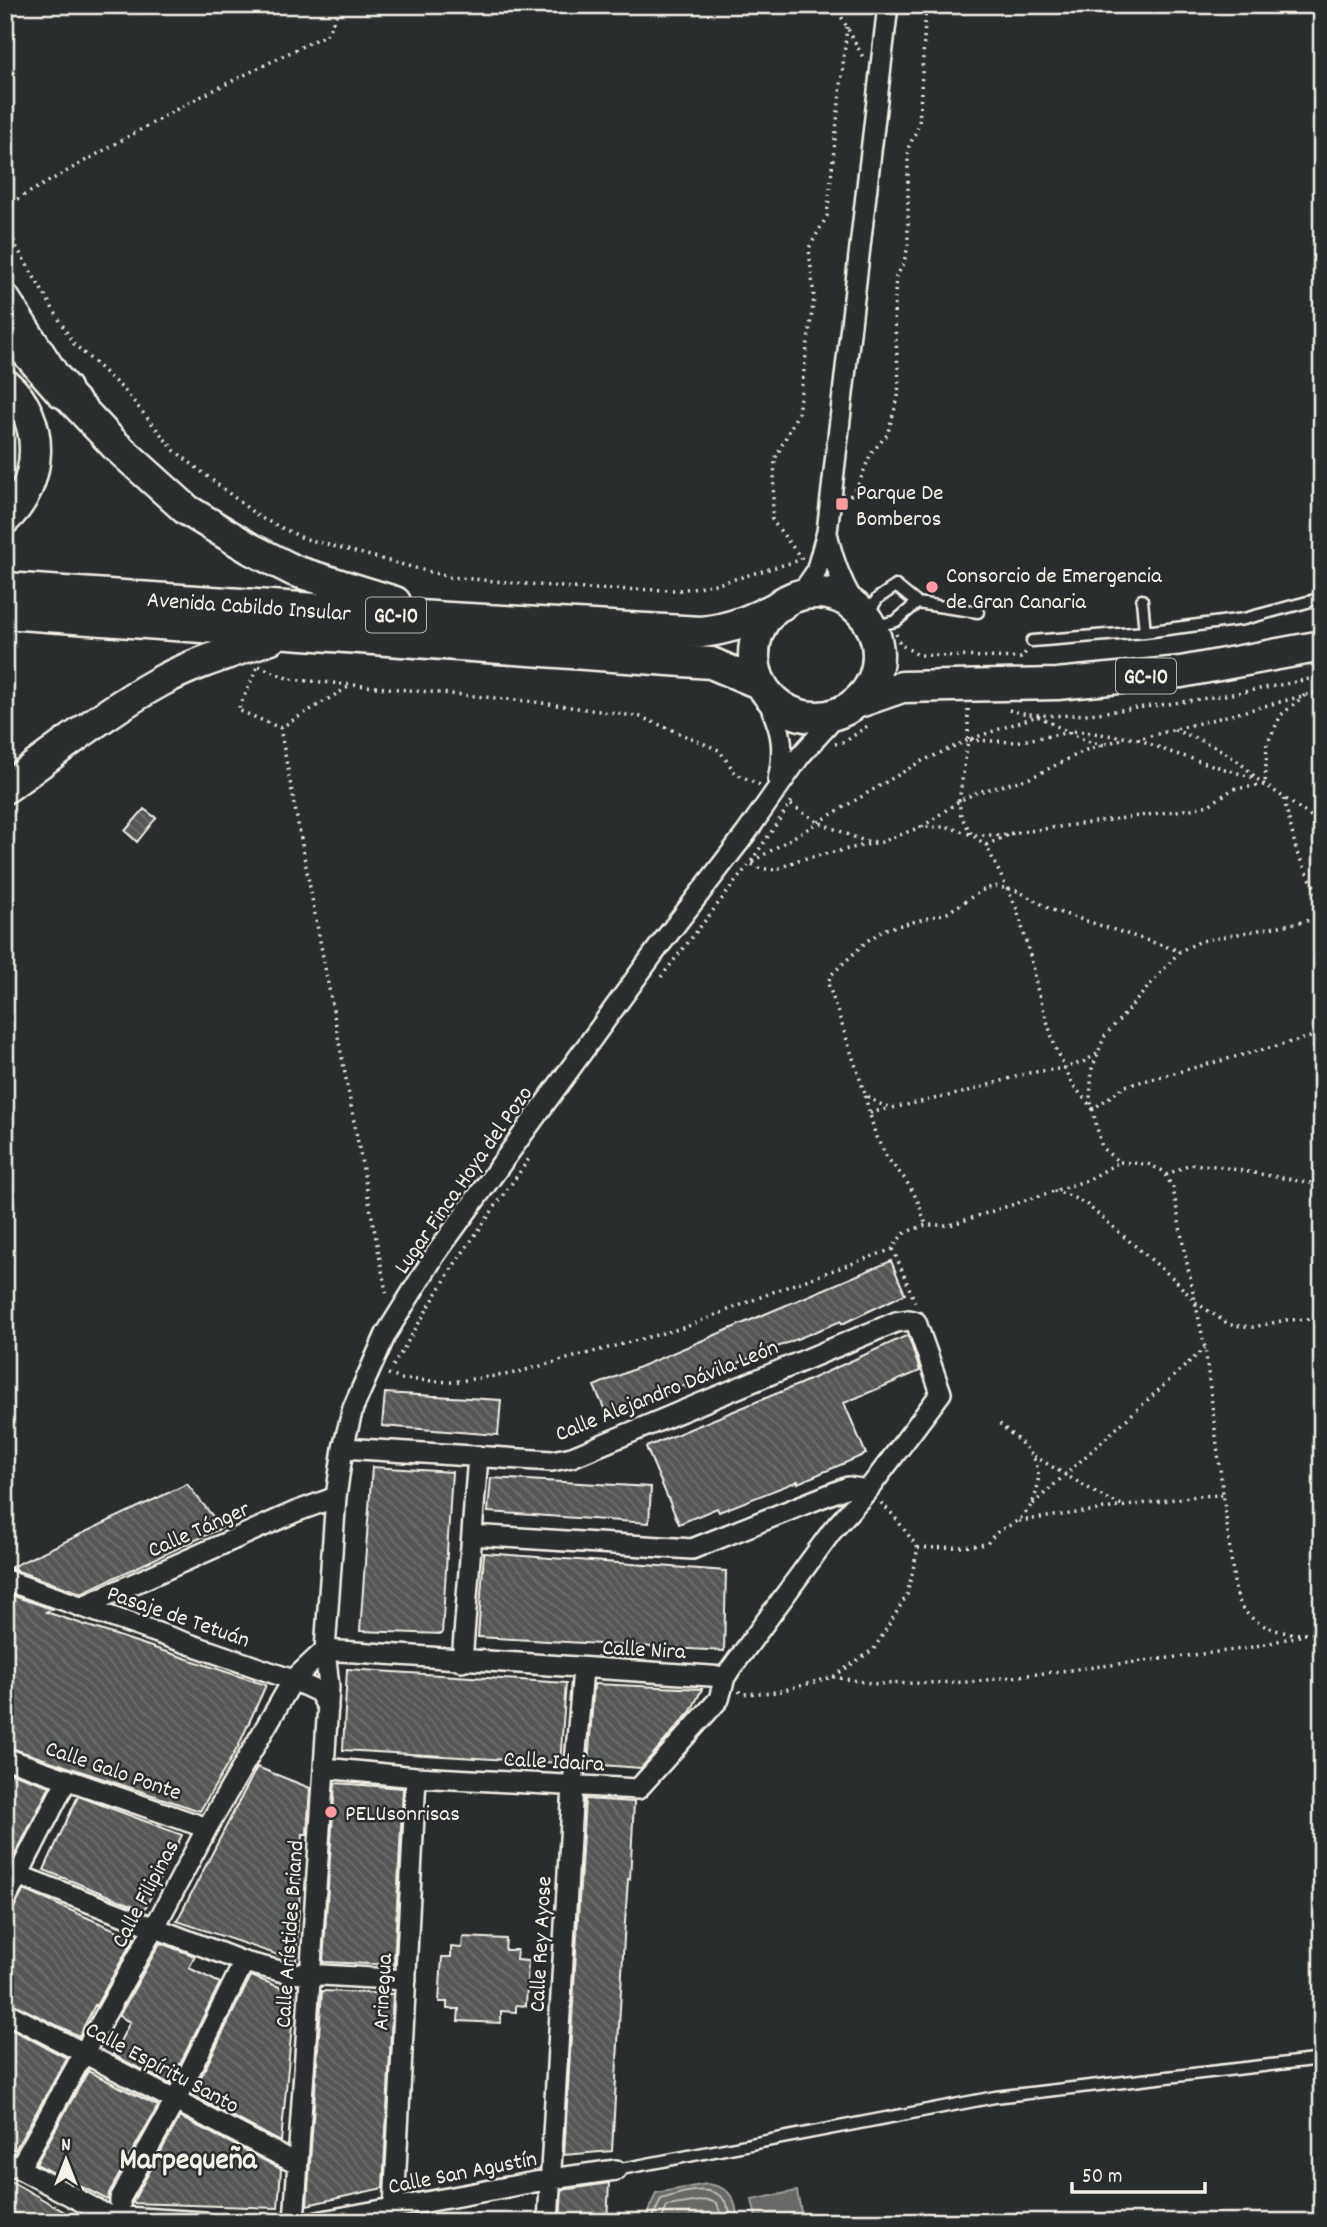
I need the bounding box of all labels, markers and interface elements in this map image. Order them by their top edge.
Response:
place label: Parque De Bomberos [856,478,943,537]
marker: Parque De Bomberos [834,496,850,512]
place label: Consorcio de Emergencia de Gran Canaria [946,561,1163,620]
marker: Consorcio de Emergencia de Gran Canaria [924,579,940,595]
street label: Avenida Cabildo Insular [146,585,352,632]
road number: GC-10 [366,598,426,632]
road number: GC-10 [1116,658,1176,694]
street label: Lugar Finca Hoya del Pozo [387,1080,542,1282]
street label: Calle Alejandro Dávila León [551,1332,784,1452]
street label: Calle Tánger [143,1494,256,1568]
street label: Pasaje de Tetuán [102,1578,254,1658]
street label: Calle Nira [601,1633,688,1670]
street label: Calle Galo Ponte [40,1734,185,1811]
street label: Calle Idaira [503,1744,606,1783]
place label: PELUsonrisas [345,1799,460,1832]
marker: PELUsonrisas [323,1804,339,1820]
street label: Calle Filipinas [105,1835,189,1955]
street label: Calle Arístides Briand [268,1839,315,2029]
street label: Calle Rey Ayose [522,1875,563,2013]
street label: Arinegua [366,1952,403,2031]
street label: Calle Espíritu Santo [78,2015,244,2124]
north arrow [32,2126,102,2196]
text: N [61,2133,71,2160]
district label: Marpequeña [119,2141,258,2184]
street label: Calle San Agustín [385,2144,540,2205]
scale bar [1072,2150,1204,2194]
text: 50 m [1082,2163,1122,2193]

